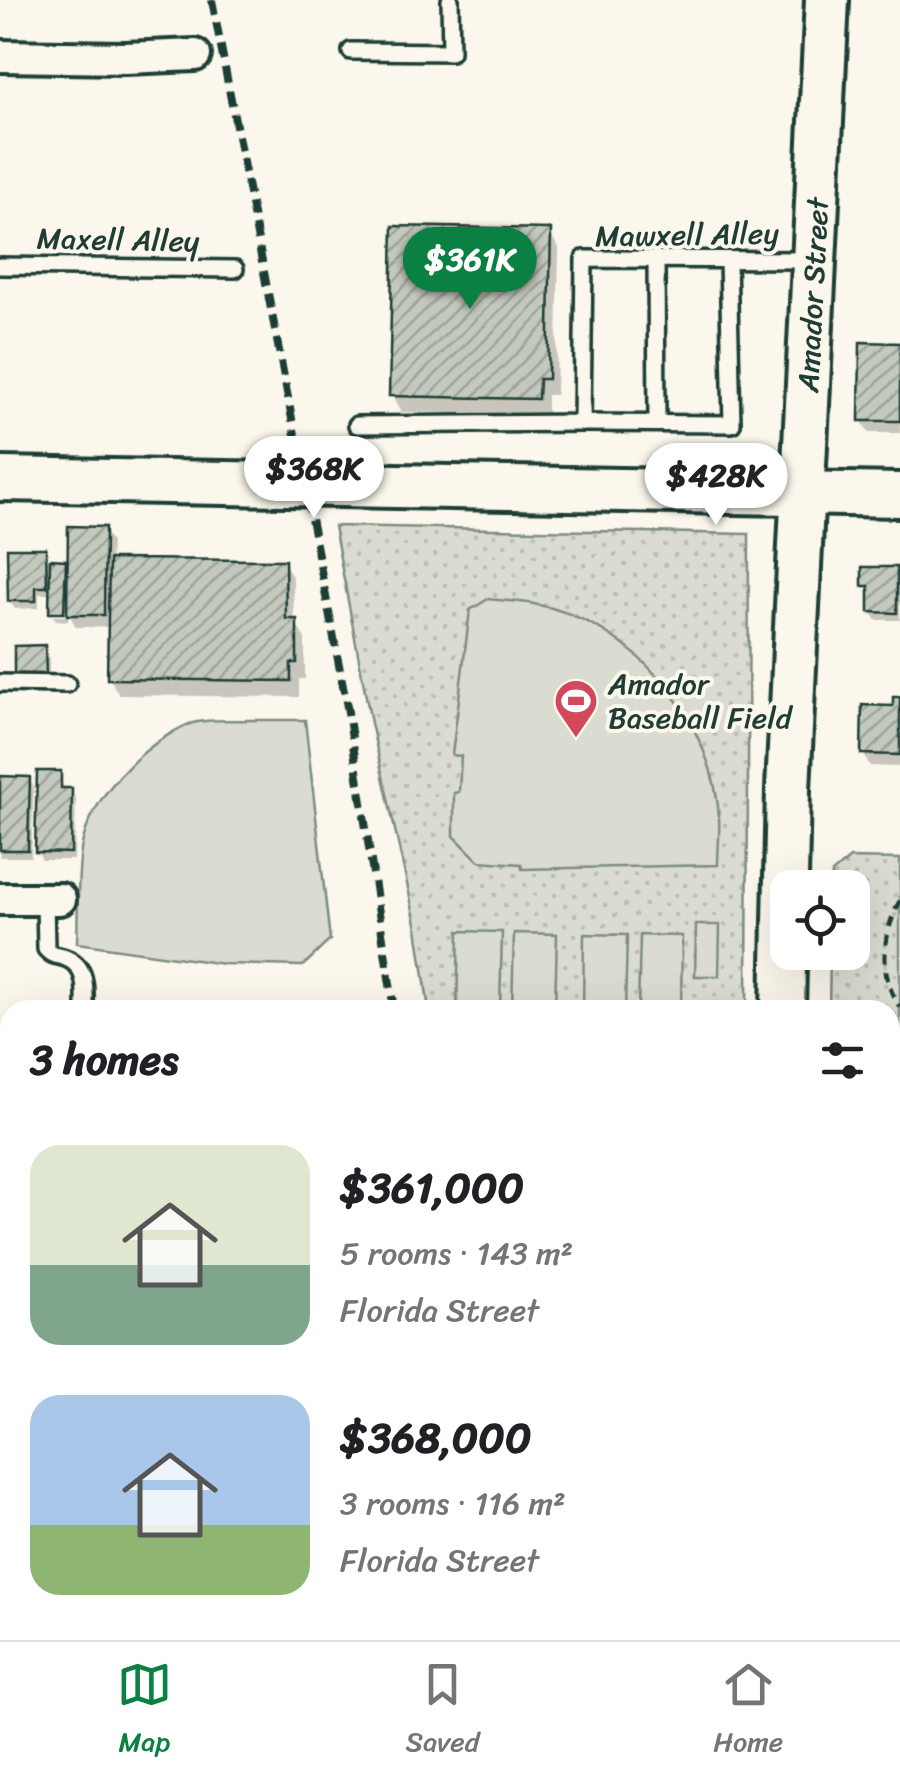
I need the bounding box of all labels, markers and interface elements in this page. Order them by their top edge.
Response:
street label: Amador Street [781,194,845,395]
street label: Mawxell Alley [595,206,780,264]
street label: Maxell Alley [36,212,200,268]
pin: $361K [400,227,540,312]
text: $361K [425,231,515,288]
pin: $368K [244,436,384,521]
text: $368K [266,440,362,497]
pin: $428K [646,443,786,528]
text: $428K [667,447,765,504]
place label: Amador Baseball Field [607,657,794,745]
sports icon: Amador Baseball Field [553,678,599,739]
map controls [770,870,870,970]
button: locate [770,870,870,970]
text: 3 homes [30,1023,178,1097]
icon: filters [815,1033,870,1088]
text: $361,000 [340,1151,524,1225]
icon: home [110,1185,230,1305]
text: 5 rooms · 143 m² [340,1225,573,1282]
text: Florida Street [340,1282,539,1339]
text: $368,000 [340,1401,531,1475]
icon: home [110,1435,230,1555]
text: 3 rooms · 116 m² [340,1475,566,1532]
text: Florida Street [340,1532,539,1589]
tab: Map [117,1657,172,1766]
tab: Saved [406,1657,479,1766]
tab: Home [713,1657,783,1766]

